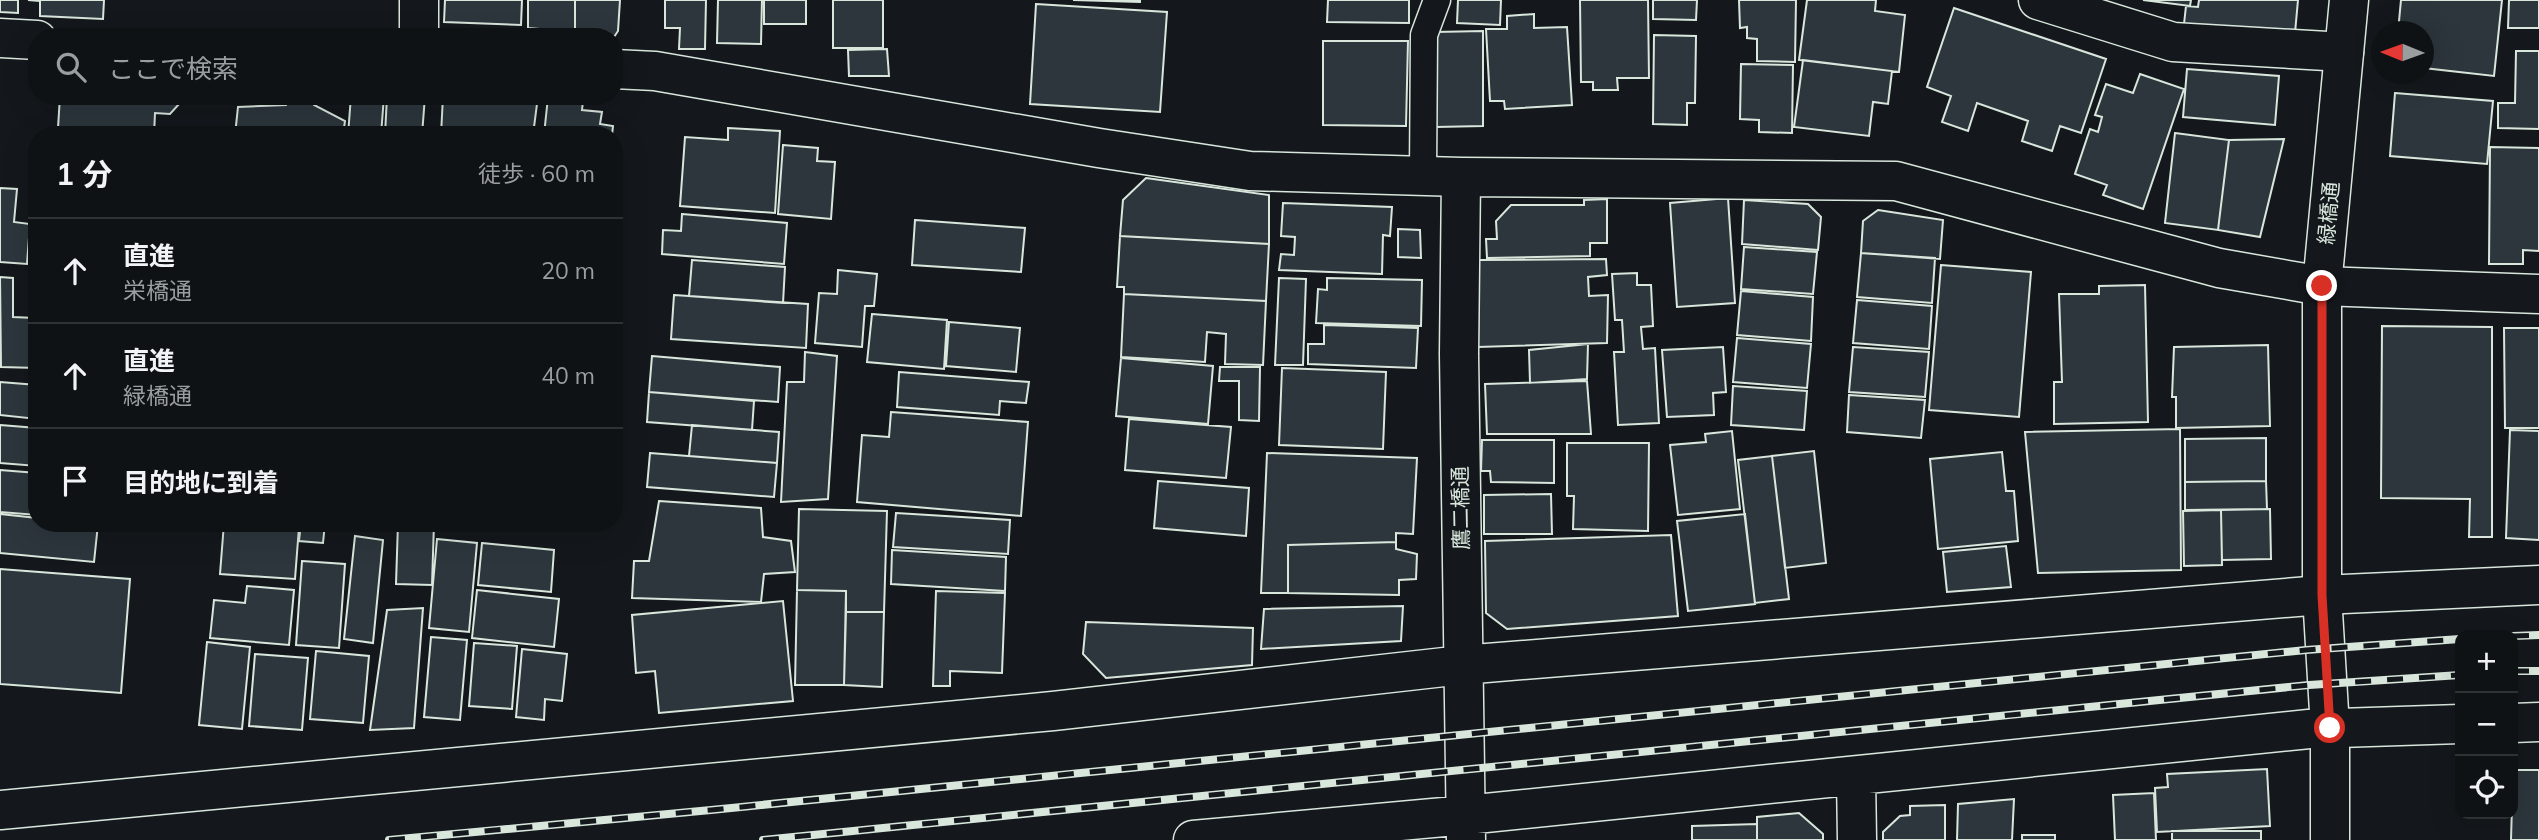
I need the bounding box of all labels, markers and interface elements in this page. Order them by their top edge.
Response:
north arrow [2371,21,2434,84]
search box [28,28,623,105]
icon: search [52,48,90,86]
text: ここで検索 [108,52,238,85]
text: 1 分 [56,155,112,193]
text: 徒歩 · 60 m [478,159,595,188]
street label: 緑橋通 [2312,180,2344,245]
text: 直進 [123,239,175,272]
icon: ahead [56,252,94,290]
text: 20 m [541,256,595,285]
route end [2306,270,2337,301]
text: 栄橋通 [123,276,192,305]
text: 直進 [123,344,175,377]
icon: ahead [56,357,94,395]
text: 40 m [541,361,595,390]
text: 緑橋通 [123,381,192,410]
icon: arrive [56,462,94,500]
text: 目的地に到着 [123,466,279,499]
street label: 鷹二橋通 [1446,466,1474,550]
map controls [2455,630,2518,819]
button: + [2455,630,2518,693]
button: − [2455,693,2518,756]
route start [2314,712,2345,743]
button: locate [2455,756,2518,819]

